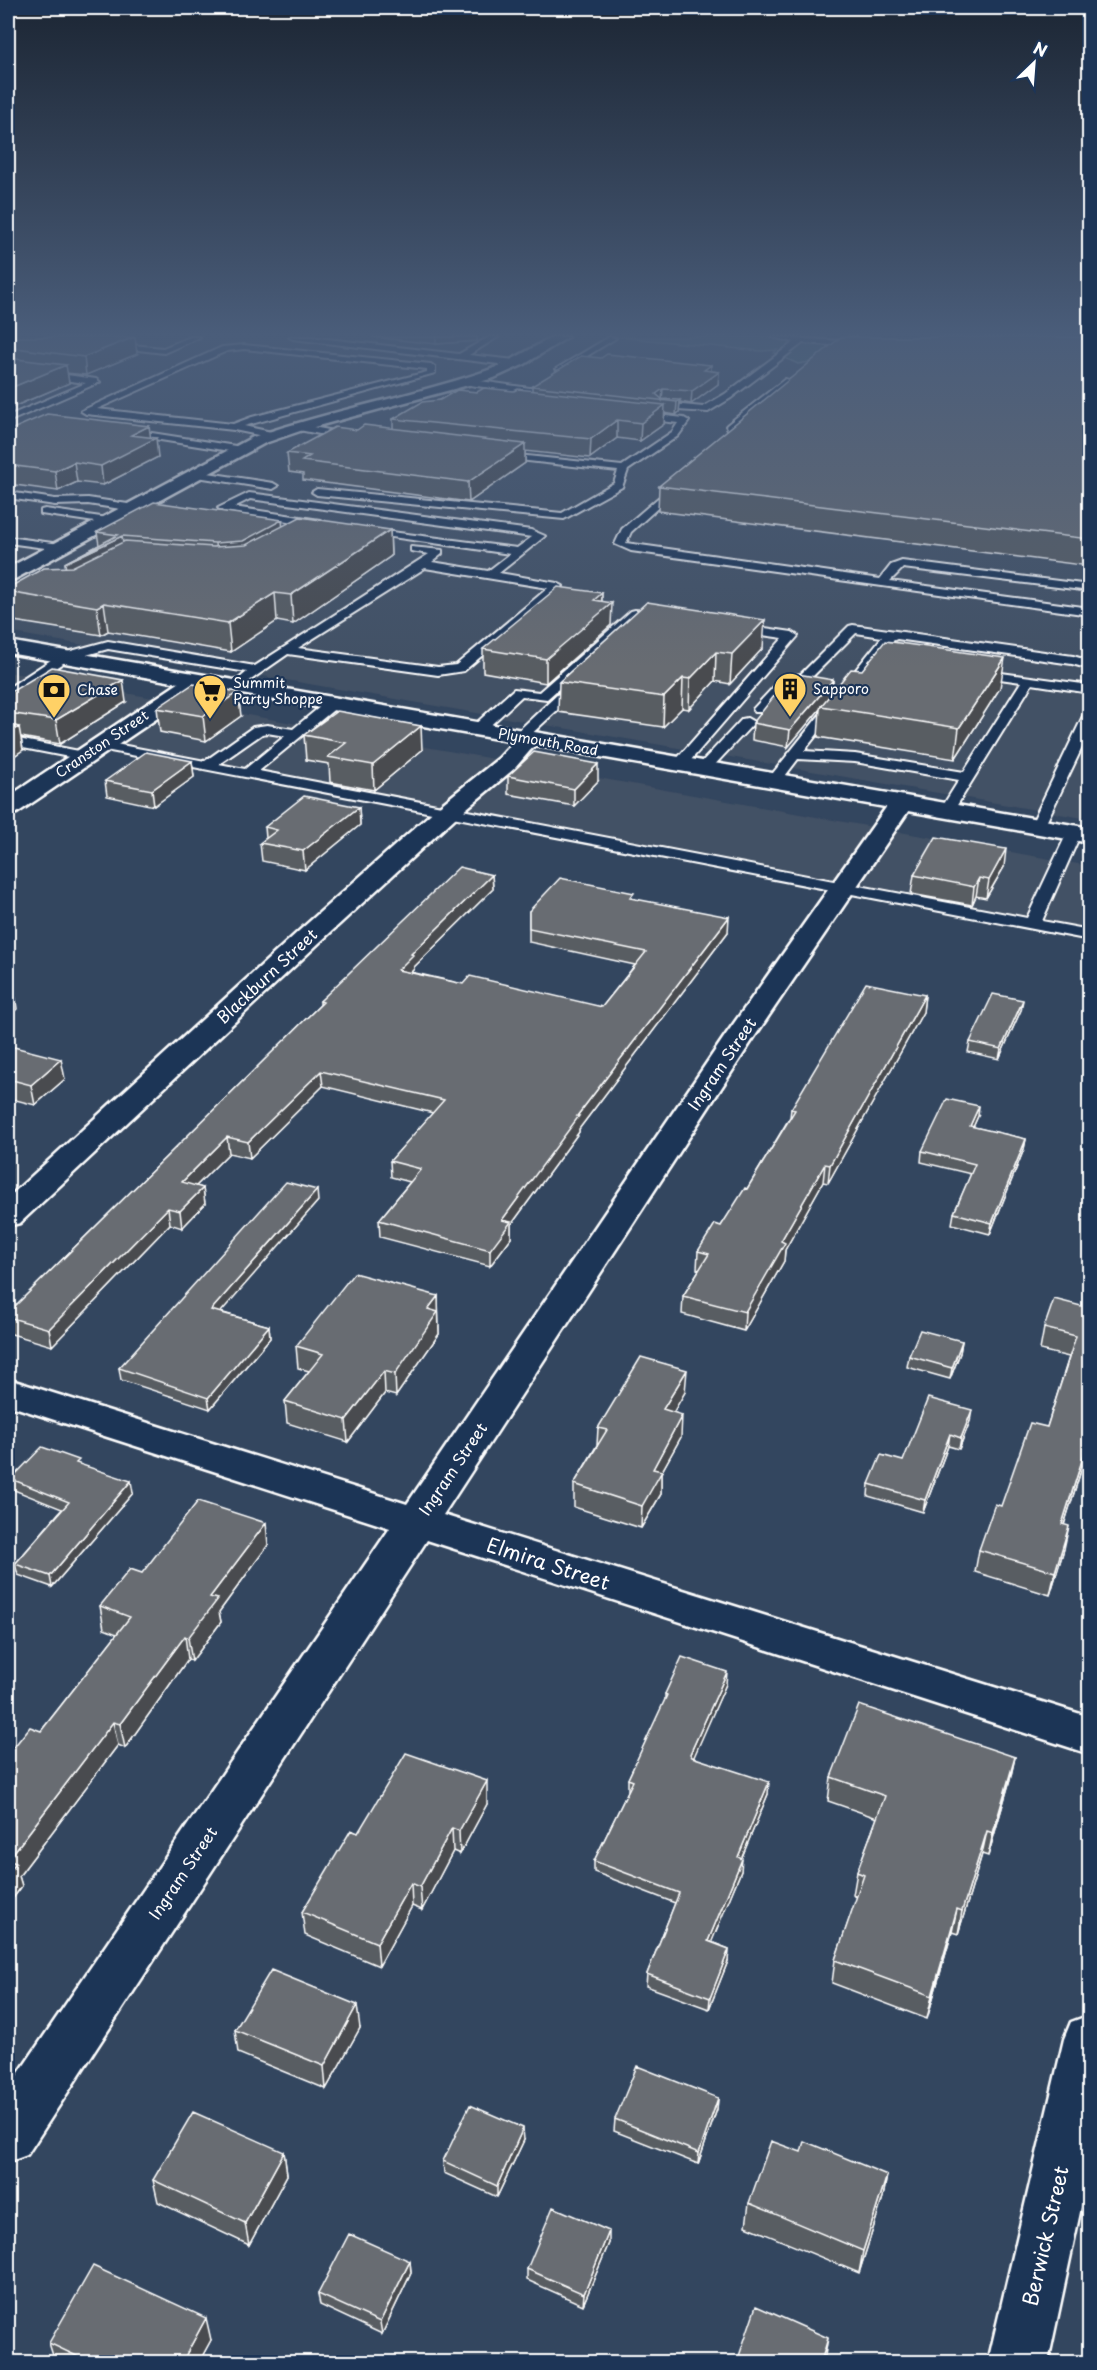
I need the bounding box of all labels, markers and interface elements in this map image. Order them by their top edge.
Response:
north arrow [1004,33,1064,93]
text: N [1030,35,1052,62]
building icon: Sapporo [772,671,808,718]
bank icon: Chase [36,672,72,719]
place label: Summit Party Shoppe [233,672,323,709]
supermarket icon: Summit Party Shoppe [192,673,228,720]
place label: Sapporo [813,678,869,699]
place label: Chase [77,679,118,700]
street label: Cranston Street [51,704,153,783]
street label: Plymouth Road [496,722,600,761]
street label: Blackburn Street [211,922,322,1028]
street label: Ingram Street [681,1012,761,1115]
street label: Ingram Street [412,1417,492,1520]
street label: Elmira Street [483,1529,614,1597]
street label: Ingram Street [142,1821,222,1924]
street label: Berwick Street [1014,2163,1076,2309]

